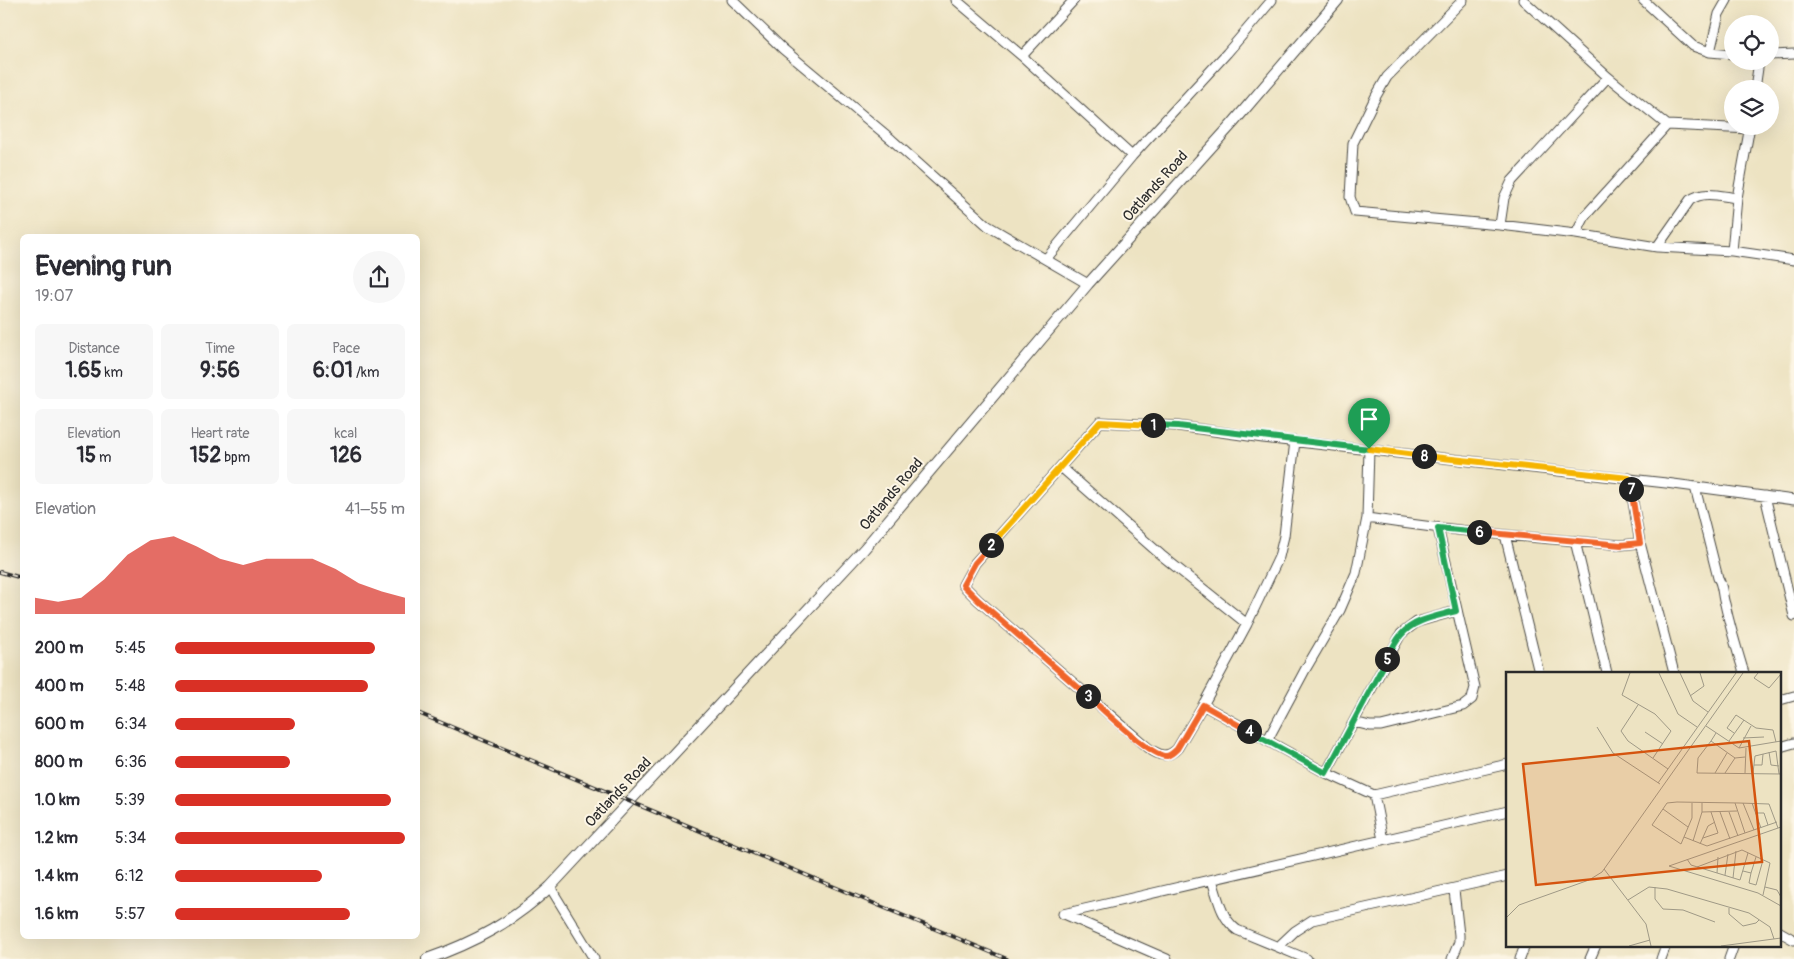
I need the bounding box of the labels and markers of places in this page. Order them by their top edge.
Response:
pin [1348,398,1390,449]
pin: 1 [1140,412,1166,438]
pin: 8 [1412,444,1436,468]
pin: 7 [1618,476,1644,502]
pin: 6 [1466,520,1492,544]
pin: 2 [978,532,1004,558]
pin: 5 [1374,646,1400,672]
pin: 3 [1076,684,1100,708]
pin: 4 [1236,718,1262,744]

